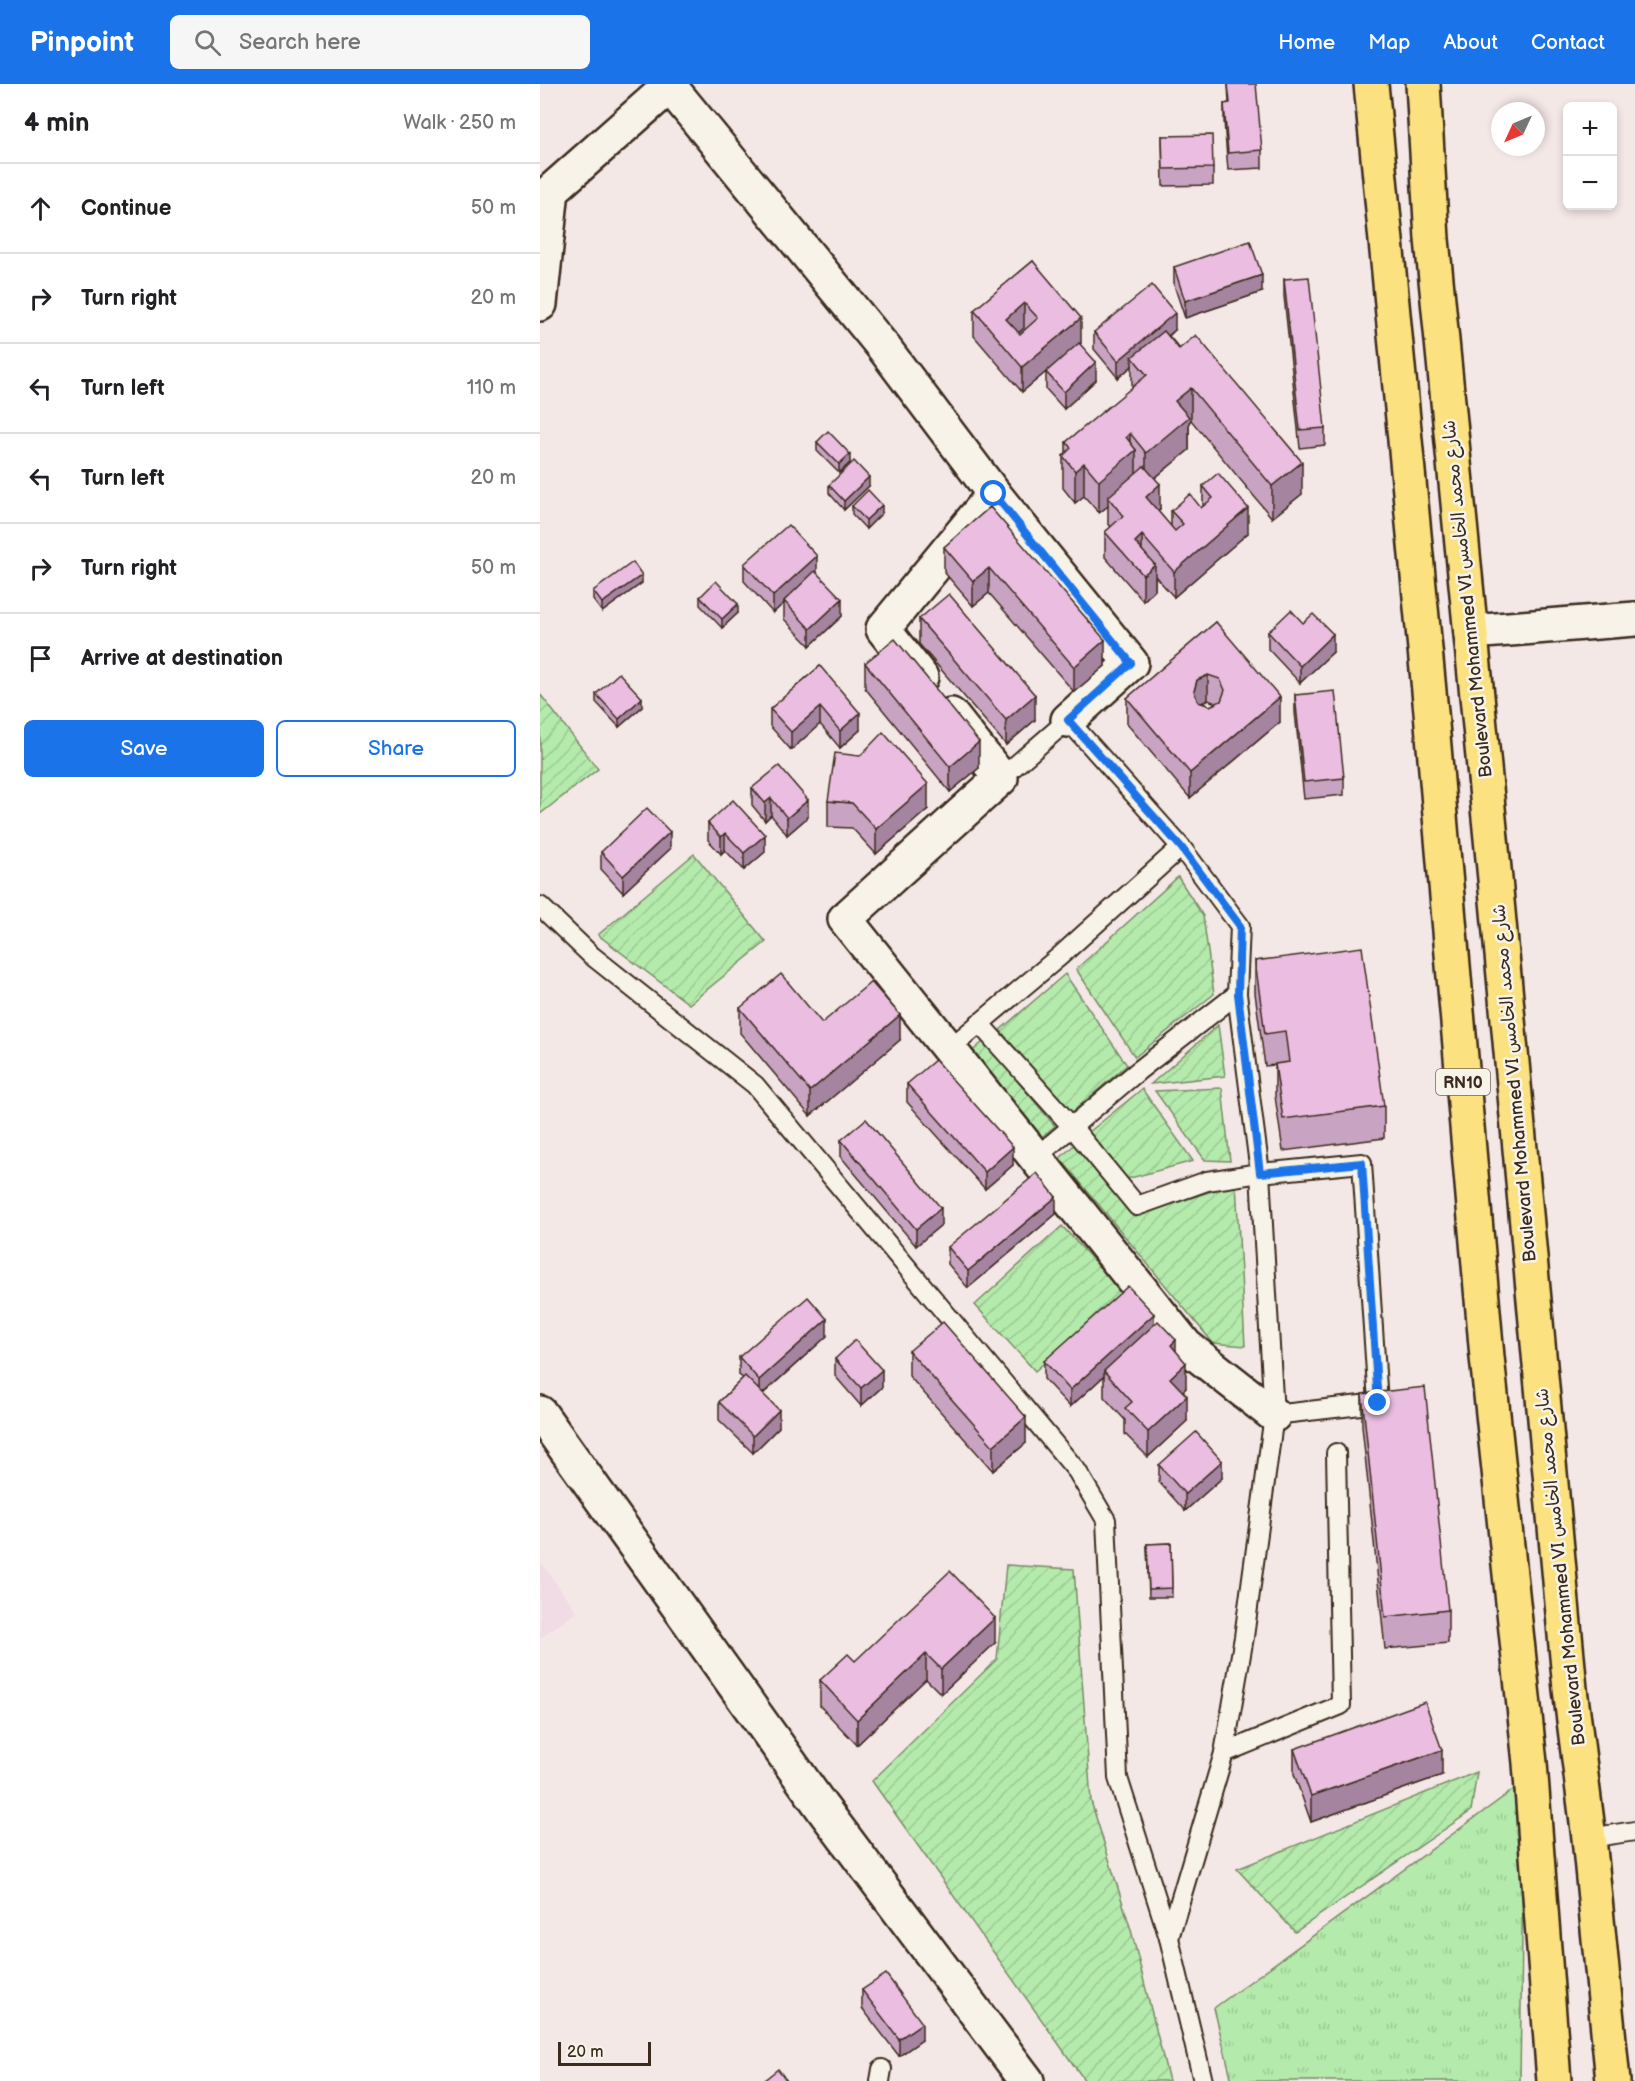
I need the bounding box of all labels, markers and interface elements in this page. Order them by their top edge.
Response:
search box [170,15,590,69]
text: Pinpoint [30,26,134,59]
icon: search [191,26,224,59]
text: Search here [239,29,361,56]
text: Home [1278,30,1335,55]
text: Map [1368,30,1410,55]
text: About [1443,30,1498,55]
text: Contact [1531,30,1605,55]
north arrow [1491,102,1545,156]
map controls [1563,102,1617,210]
button: + [1563,102,1617,156]
text: 4 min [24,108,89,139]
text: Walk · 250 m [403,111,516,135]
button: − [1563,156,1617,210]
icon: ahead [24,192,57,225]
text: Continue [81,195,171,222]
text: 50 m [471,196,516,220]
icon: right [24,282,57,315]
text: Turn right [81,285,177,312]
text: 20 m [471,286,516,310]
icon: left [24,372,57,405]
text: Turn left [81,375,165,402]
text: 110 m [467,376,516,400]
street label: Boulevard Mohammed VI شارع محمد الخامس [1438,419,1498,779]
icon: left [24,462,57,495]
text: Turn left [81,465,165,492]
text: 20 m [471,466,516,490]
route start [980,480,1006,506]
icon: right [24,552,57,585]
text: Turn right [81,555,177,582]
text: 50 m [471,556,516,580]
icon: arrive [24,642,57,675]
text: Arrive at destination [81,645,283,672]
button: Save [24,720,264,777]
button: Share [276,720,516,777]
street label: Boulevard Mohammed VI شارع محمد الخامس [1488,903,1542,1263]
road number: RN10 [1436,1069,1490,1095]
street label: Boulevard Mohammed VI شارع محمد الخامس [1531,1387,1591,1747]
route end [1364,1389,1390,1415]
scale bar [558,2039,651,2066]
text: 20 m [567,2043,603,2062]

